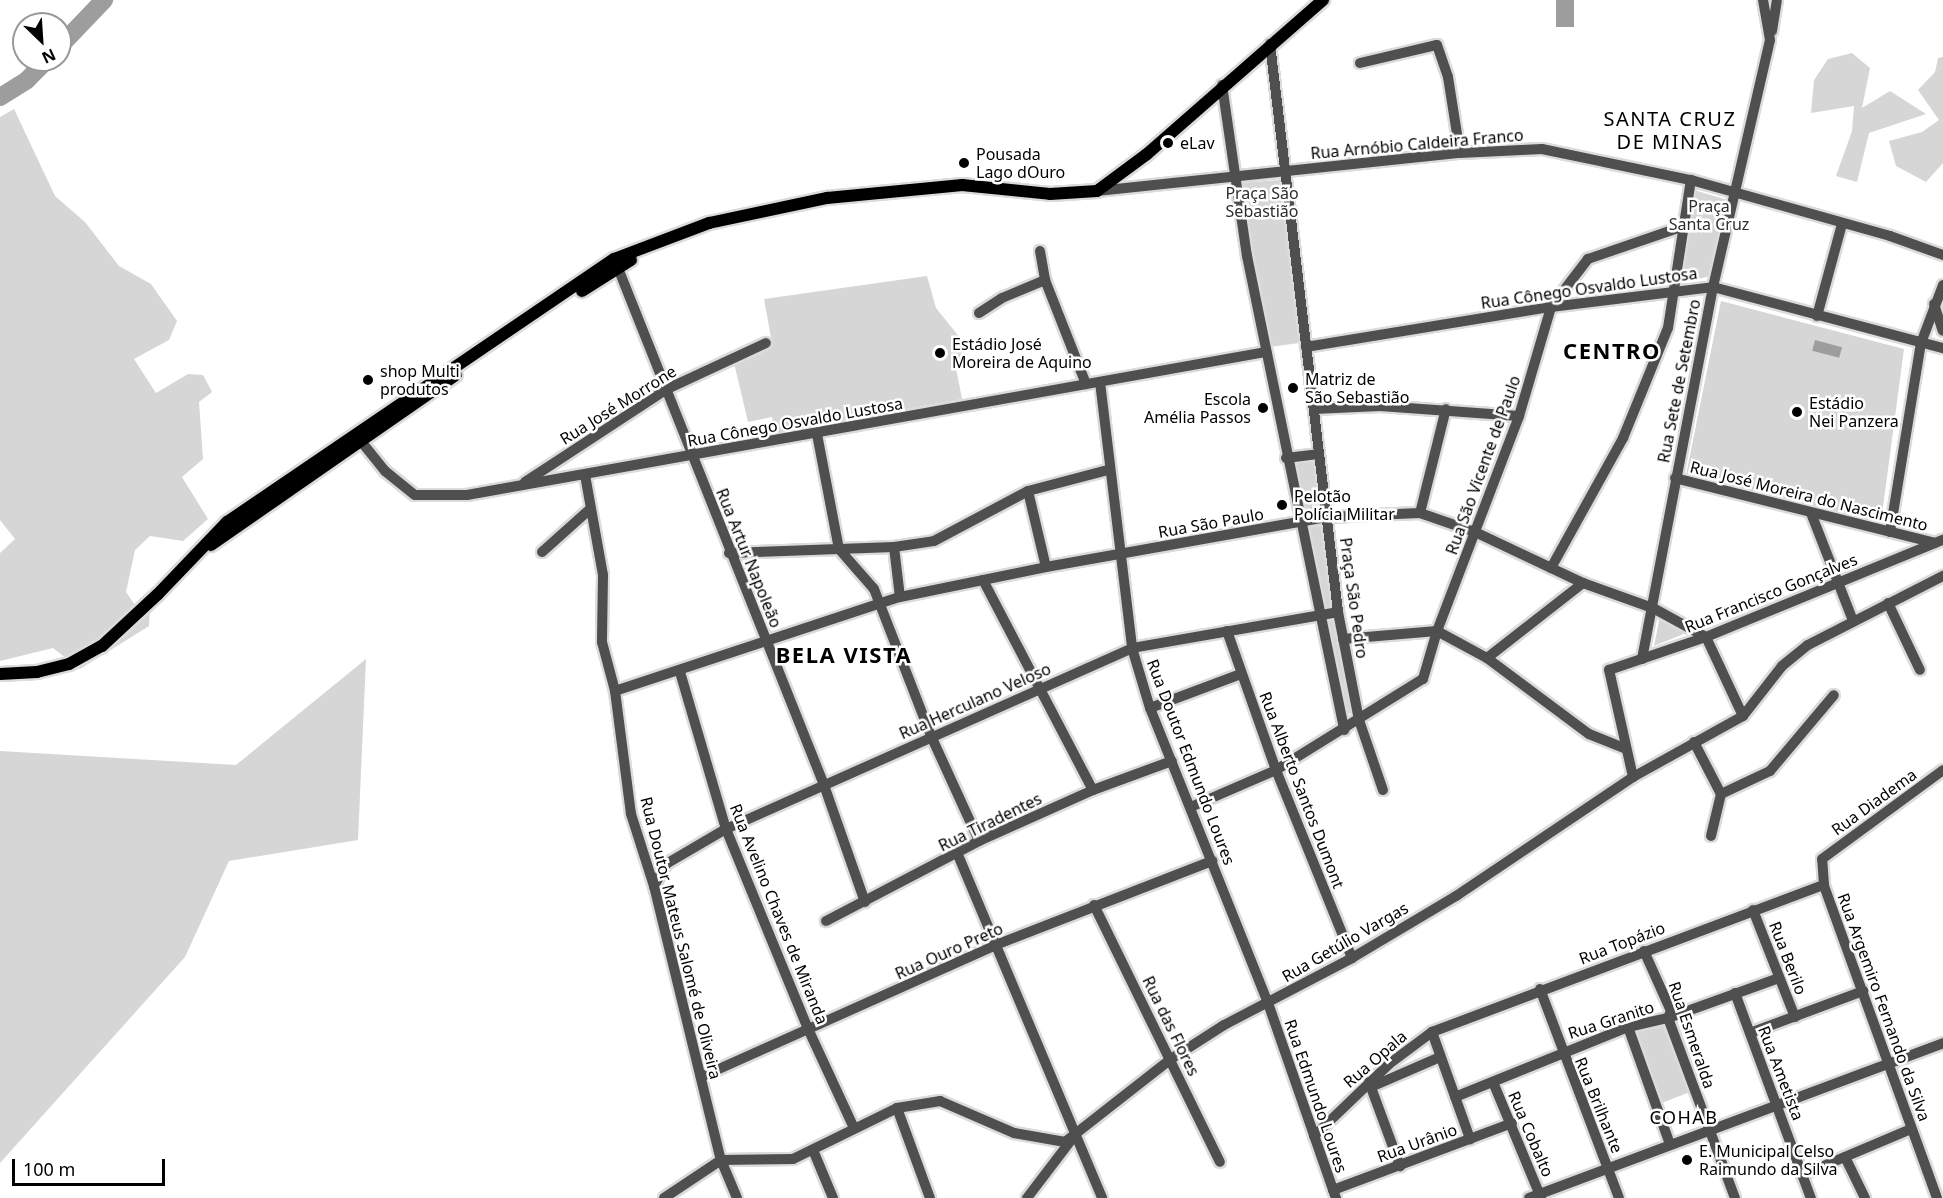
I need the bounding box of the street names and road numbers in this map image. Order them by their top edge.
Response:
street label: Rua Arnóbio Caldeira Franco [1310,125,1524,163]
street label: Rua Cônego Osvaldo Lustosa [1479,263,1699,313]
street label: Rua Sete de Setembro [1654,298,1704,464]
street label: Rua José Morrone [556,361,680,449]
street label: Rua São Vicente de Paulo [1442,373,1524,557]
street label: Rua Cônego Osvaldo Lustosa [686,394,904,450]
street label: Rua José Moreira do Nascimento [1688,457,1930,535]
street label: Rua Artur Napoleão [712,485,786,631]
street label: Rua São Paulo [1157,504,1265,542]
street label: Praça São Pedro [1336,536,1372,660]
street label: Rua Francisco Gonçalves [1682,550,1860,636]
street label: Rua Doutor Edmundo Loures [1143,657,1239,867]
street label: Rua Herculano Veloso [896,659,1054,743]
street label: Rua Alberto Santos Dumont [1256,689,1348,891]
street label: Rua Diadema [1828,765,1920,839]
street label: Rua Tiradentes [935,789,1045,855]
street label: Rua Doutor Mateus Salomé de Oliveira [637,795,725,1081]
street label: Rua Avelino Chaves de Miranda [726,801,832,1027]
street label: Rua Argemiro Fernando da Silva [1834,890,1934,1124]
street label: Rua Getúlio Vargas [1278,898,1412,986]
street label: Rua Topázio [1576,918,1668,968]
street label: Rua Ouro Preto [892,919,1006,983]
street label: Rua Berilo [1765,919,1811,997]
street label: Rua das Flores [1139,973,1203,1079]
street label: Rua Esmeralda [1665,979,1719,1091]
street label: Rua Granito [1566,997,1656,1043]
street label: Rua Edmundo Loures [1281,1017,1351,1175]
street label: Rua Ametista [1754,1023,1808,1123]
street label: Rua Opala [1339,1026,1411,1092]
street label: Rua Brilhante [1571,1054,1627,1156]
street label: Rua Cobalto [1504,1088,1558,1180]
street label: Rua Urânio [1374,1120,1460,1166]

